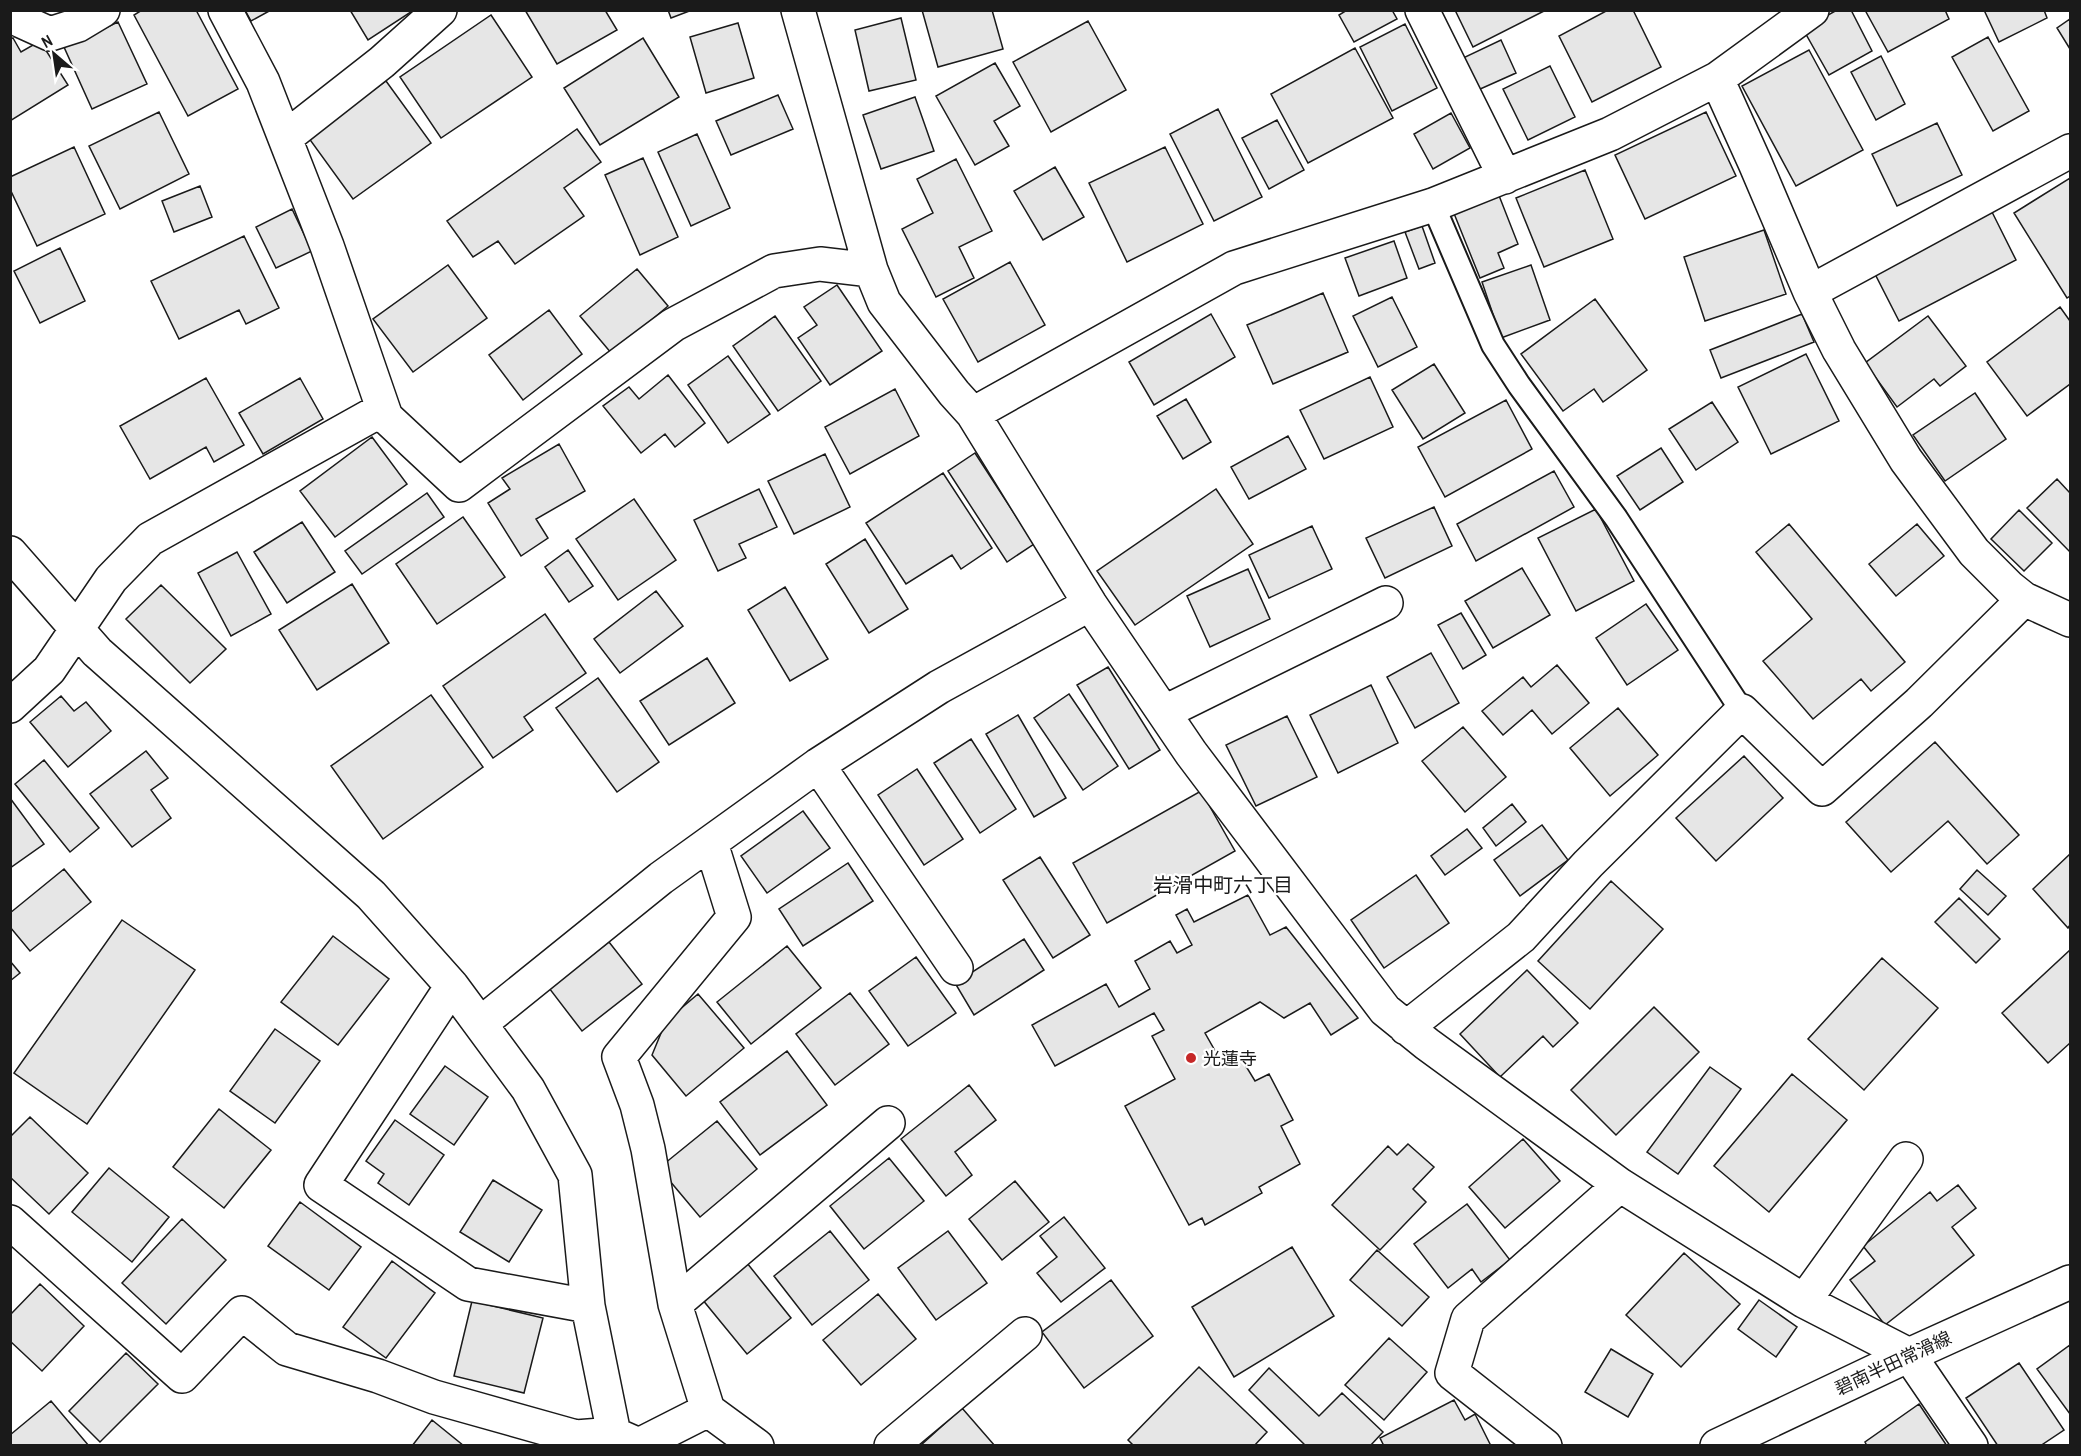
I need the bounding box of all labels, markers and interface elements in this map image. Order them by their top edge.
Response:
north arrow [24,24,84,84]
text: N [37,29,56,53]
district label: 岩滑中町六丁目 [1153,871,1293,898]
place label: 光蓮寺 [1203,1046,1257,1071]
marker: 光蓮寺 [1184,1051,1198,1065]
street label: 碧南半田常滑線 [1831,1325,1955,1401]

